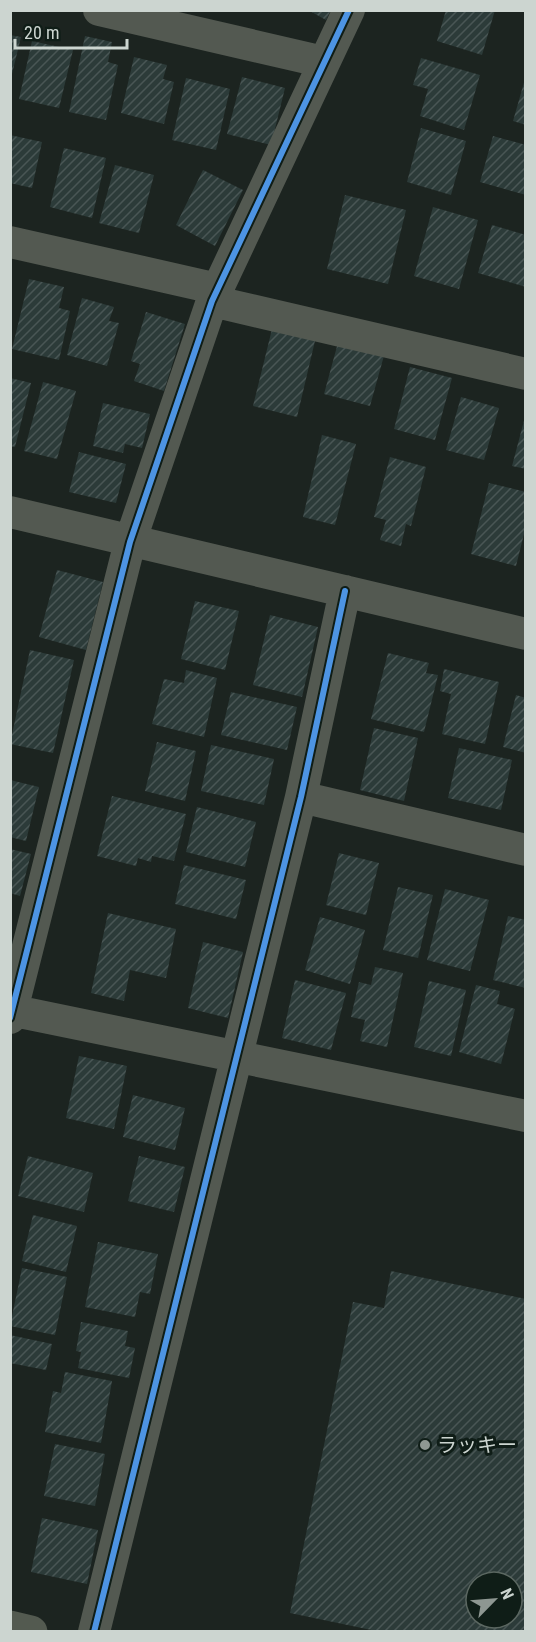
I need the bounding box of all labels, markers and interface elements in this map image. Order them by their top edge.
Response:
scale bar [15,12,128,50]
text: 20 m [24,22,59,43]
place label: ラッキー [437,1433,517,1457]
marker: ラッキー [418,1438,432,1452]
north arrow [464,1570,524,1630]
text: N [496,1585,518,1602]

